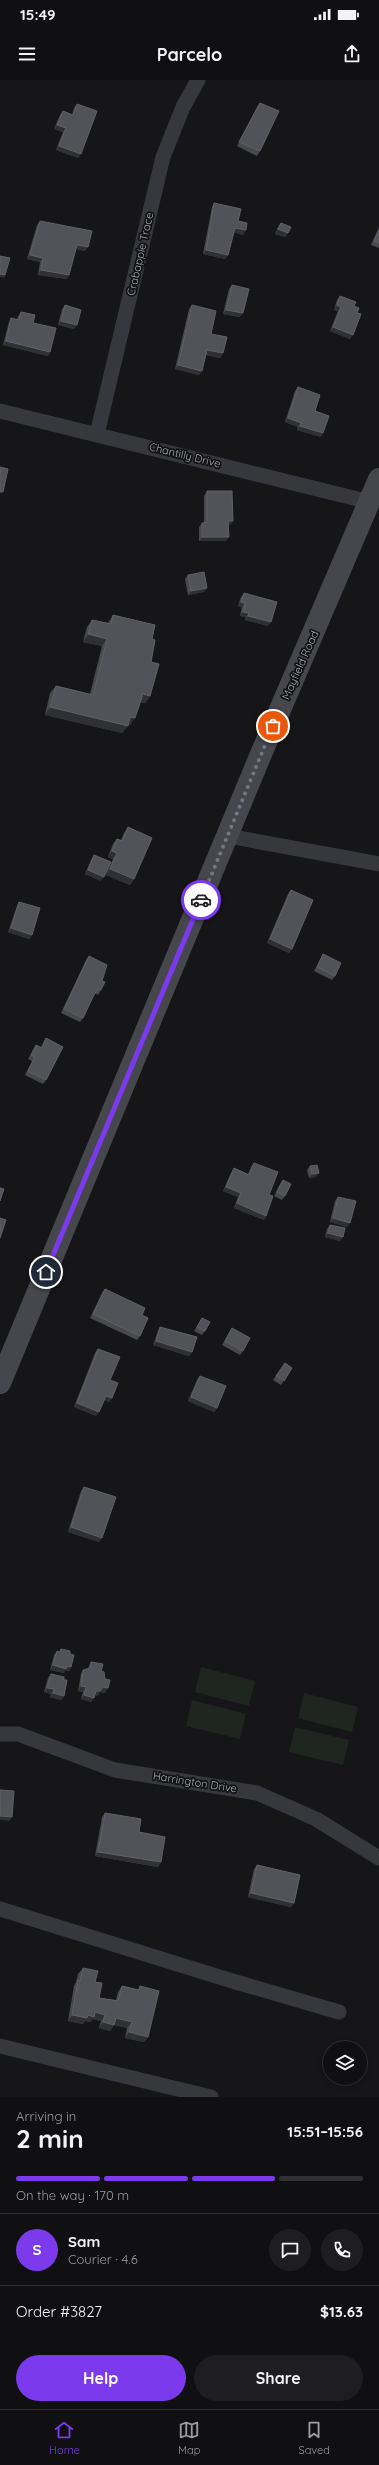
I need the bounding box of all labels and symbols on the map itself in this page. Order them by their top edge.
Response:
street label: Crabapple Trace [124,211,156,297]
street label: Chantilly Drive [148,439,222,471]
street label: Mayfield Road [279,628,321,702]
pin [256,709,290,743]
courier [181,880,221,920]
pin [29,1255,63,1289]
street label: Harrington Drive [152,1768,238,1796]

